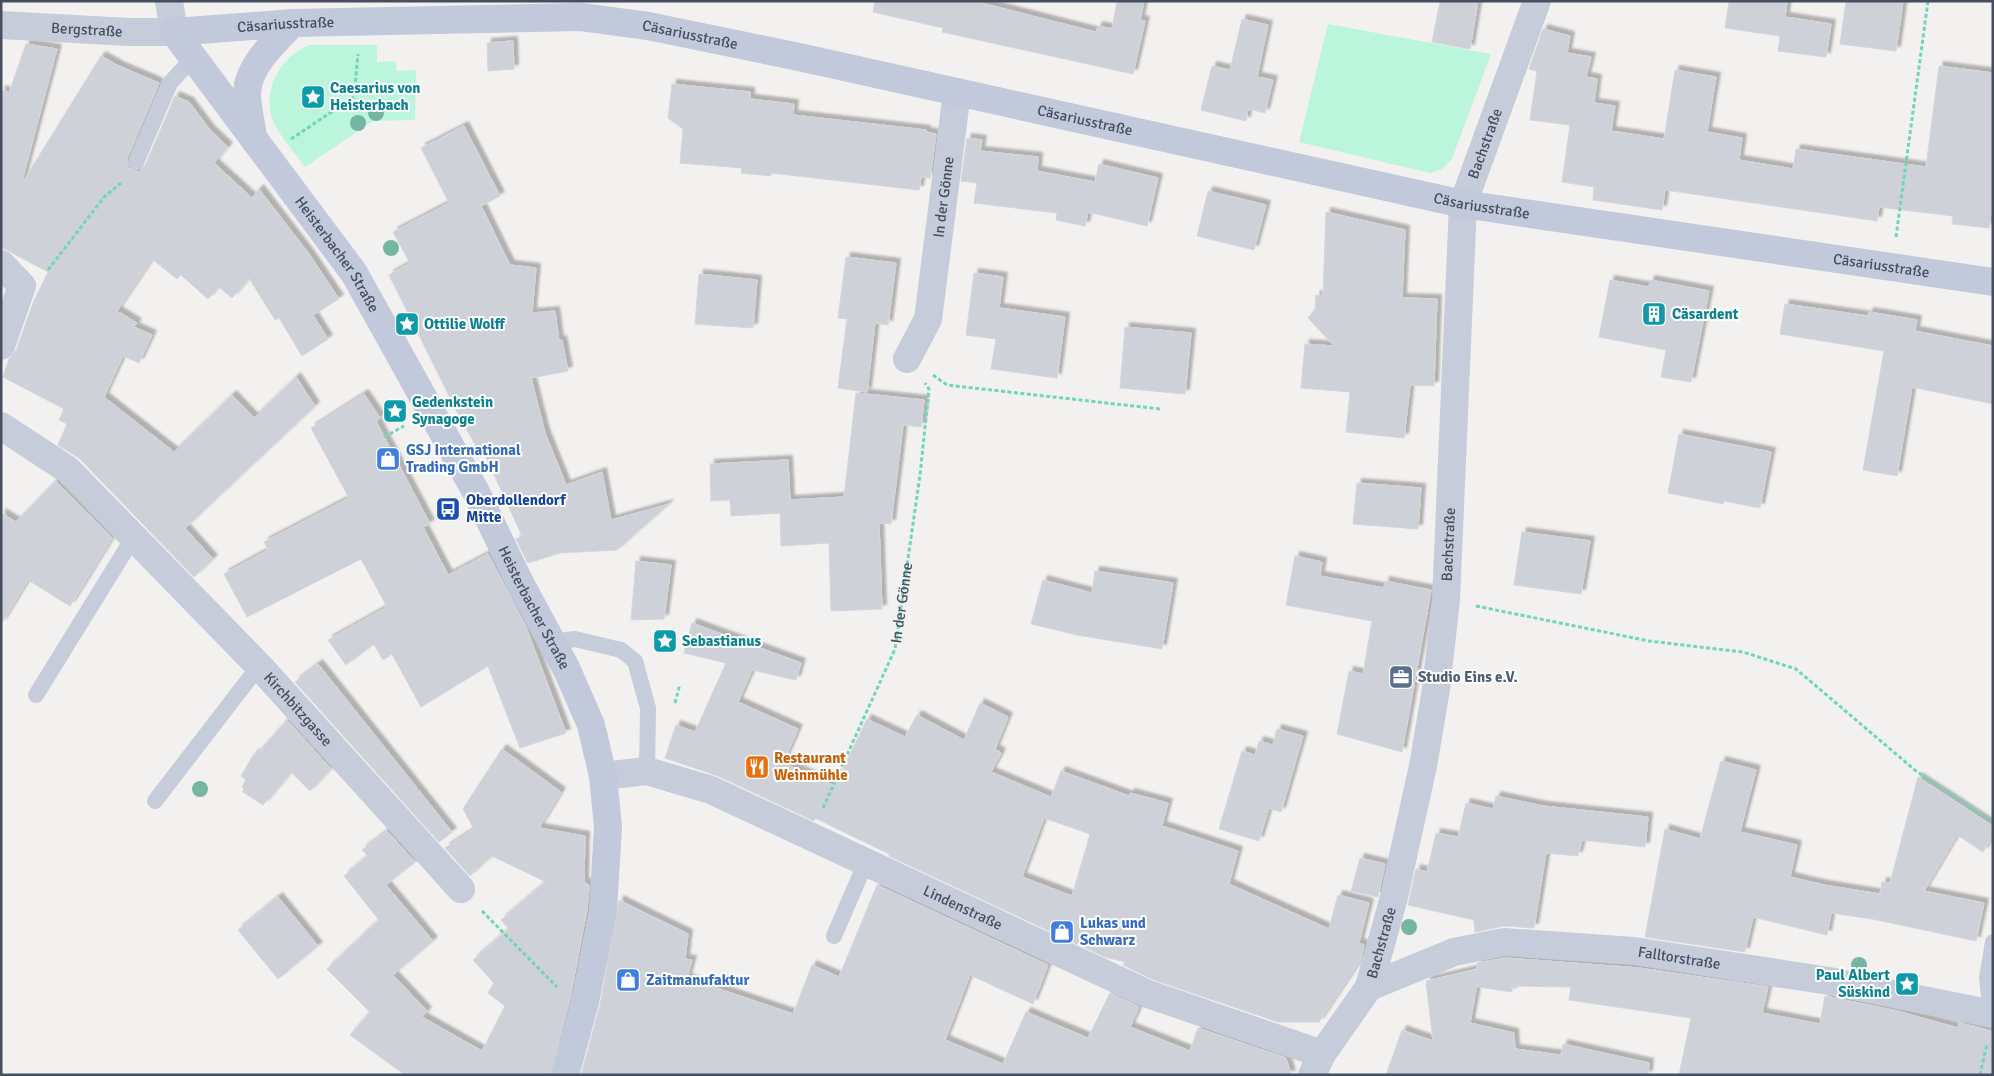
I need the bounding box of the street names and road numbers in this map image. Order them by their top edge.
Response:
street label: Cäsariusstraße [237,13,334,36]
street label: Cäsariusstraße [641,16,740,53]
street label: Bergstraße [51,19,123,41]
street label: Cäsariusstraße [1036,101,1134,140]
street label: Bachstraße [1464,106,1506,181]
street label: In der Gönne [929,156,958,239]
street label: Cäsariusstraße [1432,189,1531,223]
street label: Heisterbacher Straße [291,193,383,316]
street label: Cäsariusstraße [1832,250,1931,282]
street label: Bachstraße [1438,507,1459,582]
street label: Heisterbacher Straße [494,543,574,673]
street label: In der Gönne [887,561,916,645]
street label: Kirchbitzgasse [260,668,336,750]
street label: Lindenstraße [920,881,1005,934]
street label: Bachstraße [1363,905,1400,981]
street label: Falltorstraße [1637,943,1722,973]

